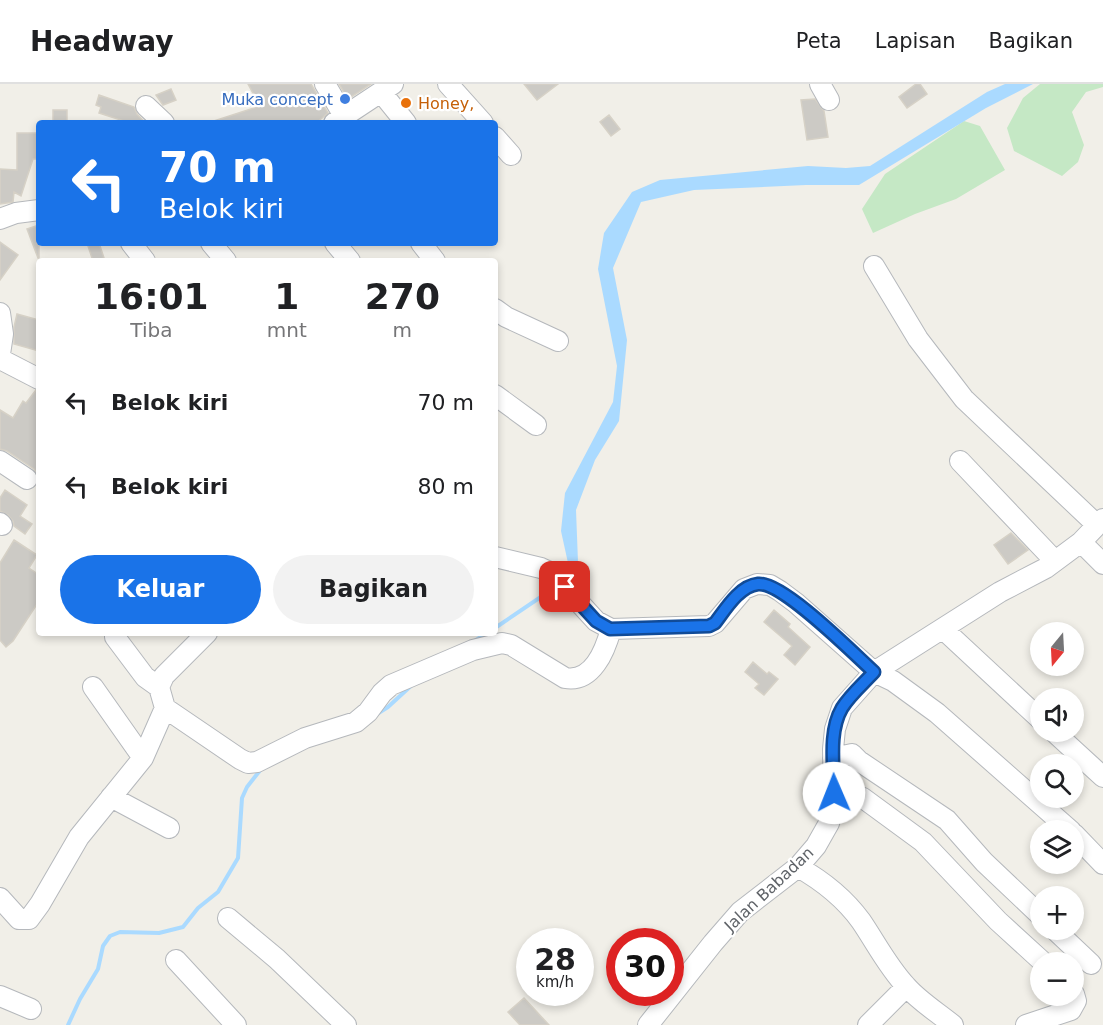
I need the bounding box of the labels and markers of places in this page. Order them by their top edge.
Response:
place label: Muka concept [221,90,333,109]
marker: Muka concept [338,92,352,106]
place label: Honey, [418,94,474,113]
marker: Honey, [399,96,413,110]
pin [539,561,590,612]

